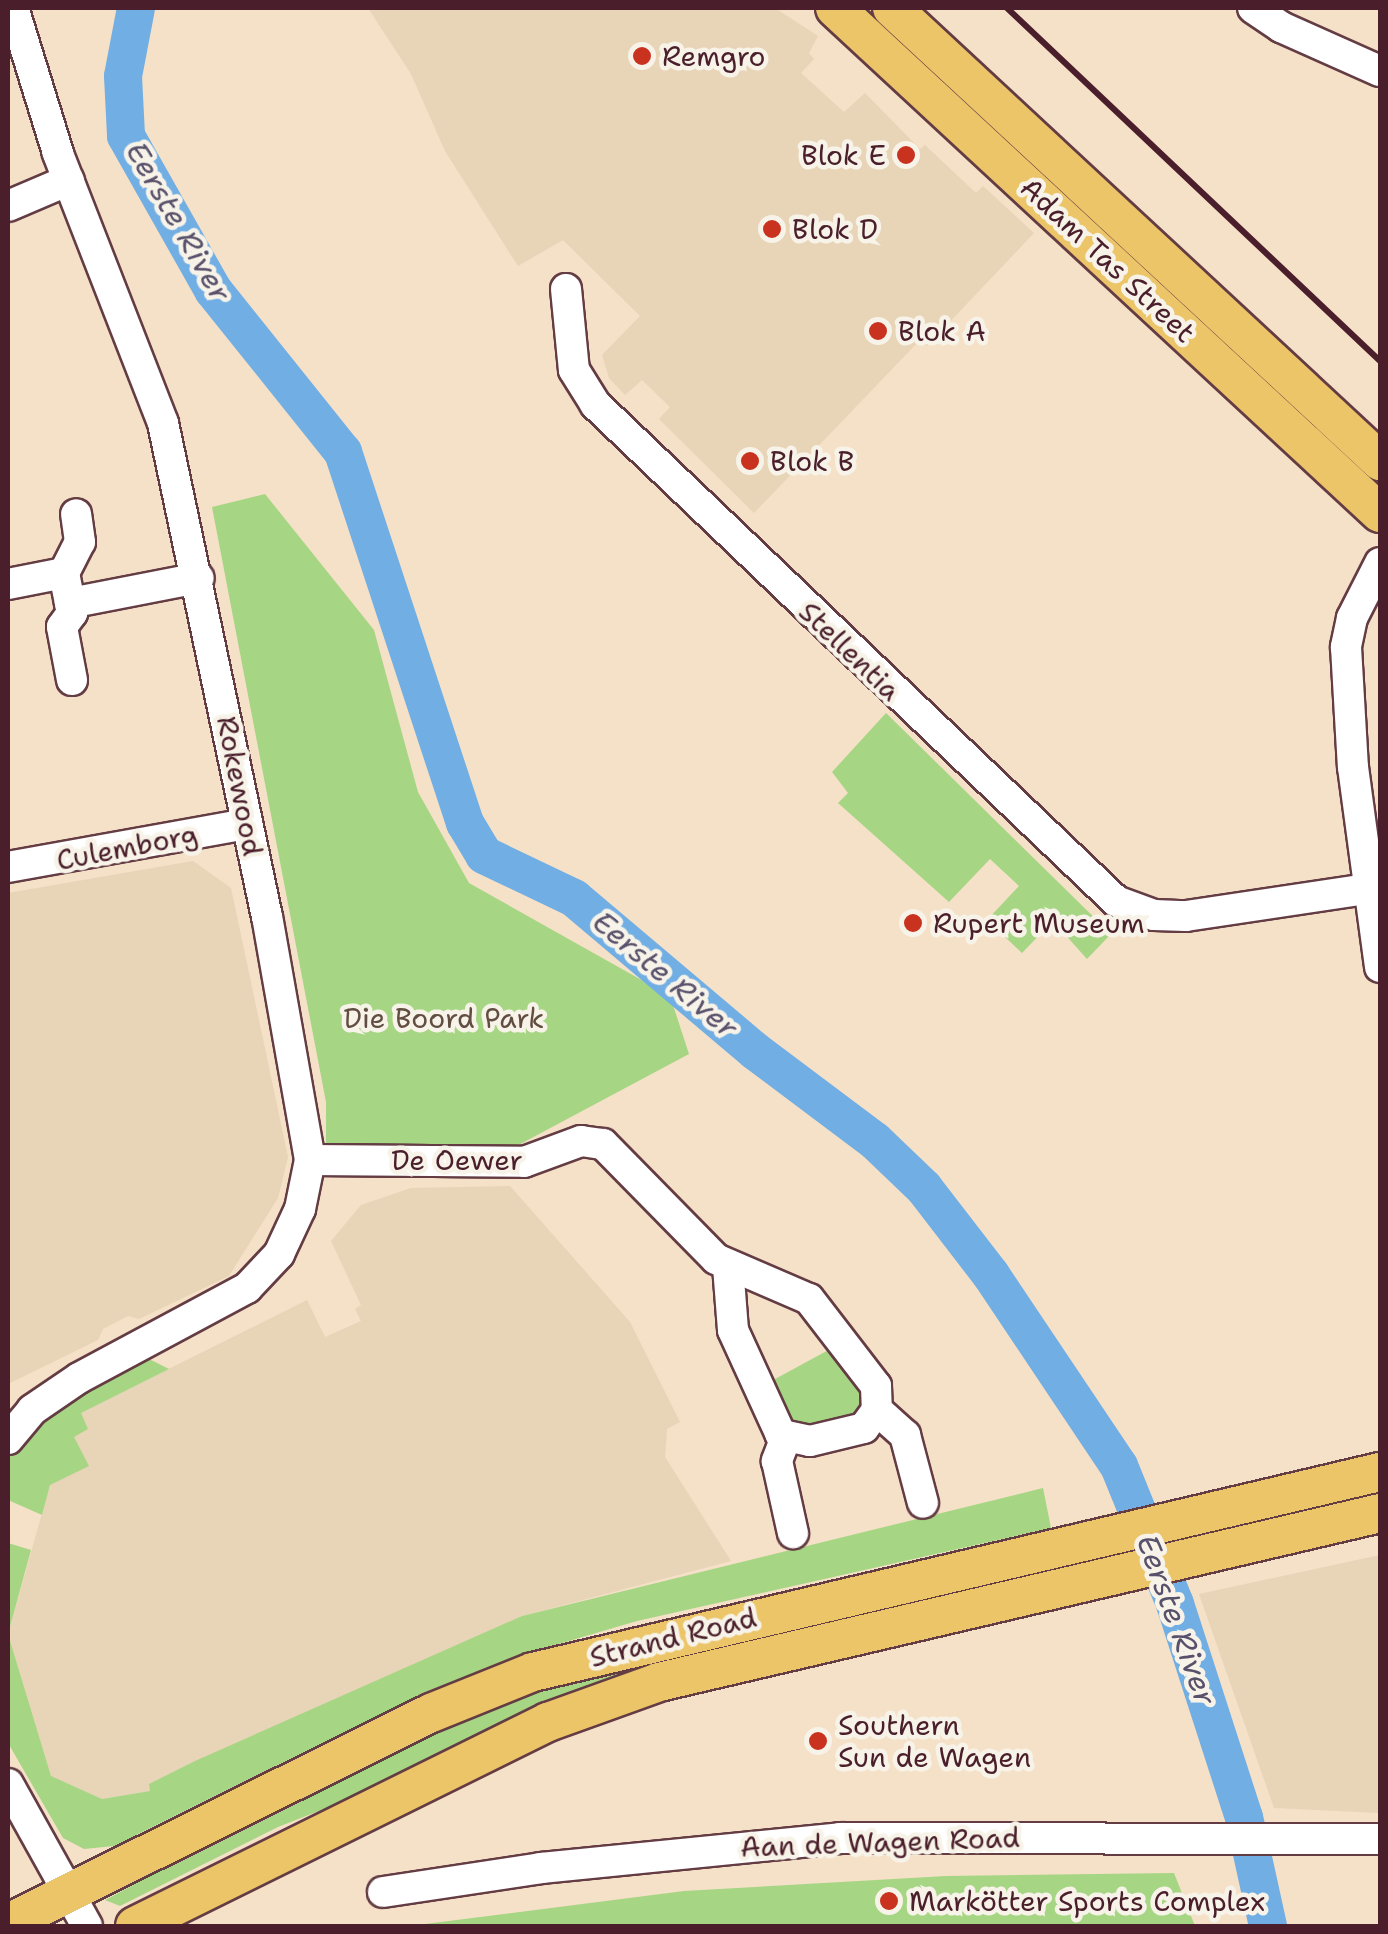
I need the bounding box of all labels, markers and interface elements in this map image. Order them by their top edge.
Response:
place label: Remgro [662,39,765,73]
marker: Remgro [631,45,653,67]
water label: Eerste River [118,136,238,308]
place label: Blok E [801,138,886,172]
marker: Blok E [895,144,917,166]
street label: Adam Tas Street [1014,171,1202,349]
place label: Blok D [792,212,878,246]
marker: Blok D [761,218,783,240]
place label: Blok A [898,314,986,348]
marker: Blok A [867,320,889,342]
place label: Blok B [770,444,854,478]
marker: Blok B [739,450,761,472]
street label: Stellentia [792,594,908,708]
street label: Rokewood [210,713,270,859]
street label: Culemborg [54,817,200,877]
water label: Eerste River [585,904,745,1046]
place label: Rupert Museum [933,906,1145,940]
marker: Rupert Museum [902,912,924,934]
park label: Die Boord Park [344,1001,544,1035]
street label: De Oewer [391,1143,523,1177]
water label: Eerste River [1129,1530,1223,1710]
street label: Strand Road [586,1600,760,1674]
place label: Southern Sun de Wagen [838,1708,1031,1774]
marker: Southern Sun de Wagen [807,1730,829,1752]
street label: Aan de Wagen Road [740,1820,1020,1864]
place label: Markötter Sports Complex [909,1884,1265,1918]
marker: Markötter Sports Complex [878,1890,900,1912]

